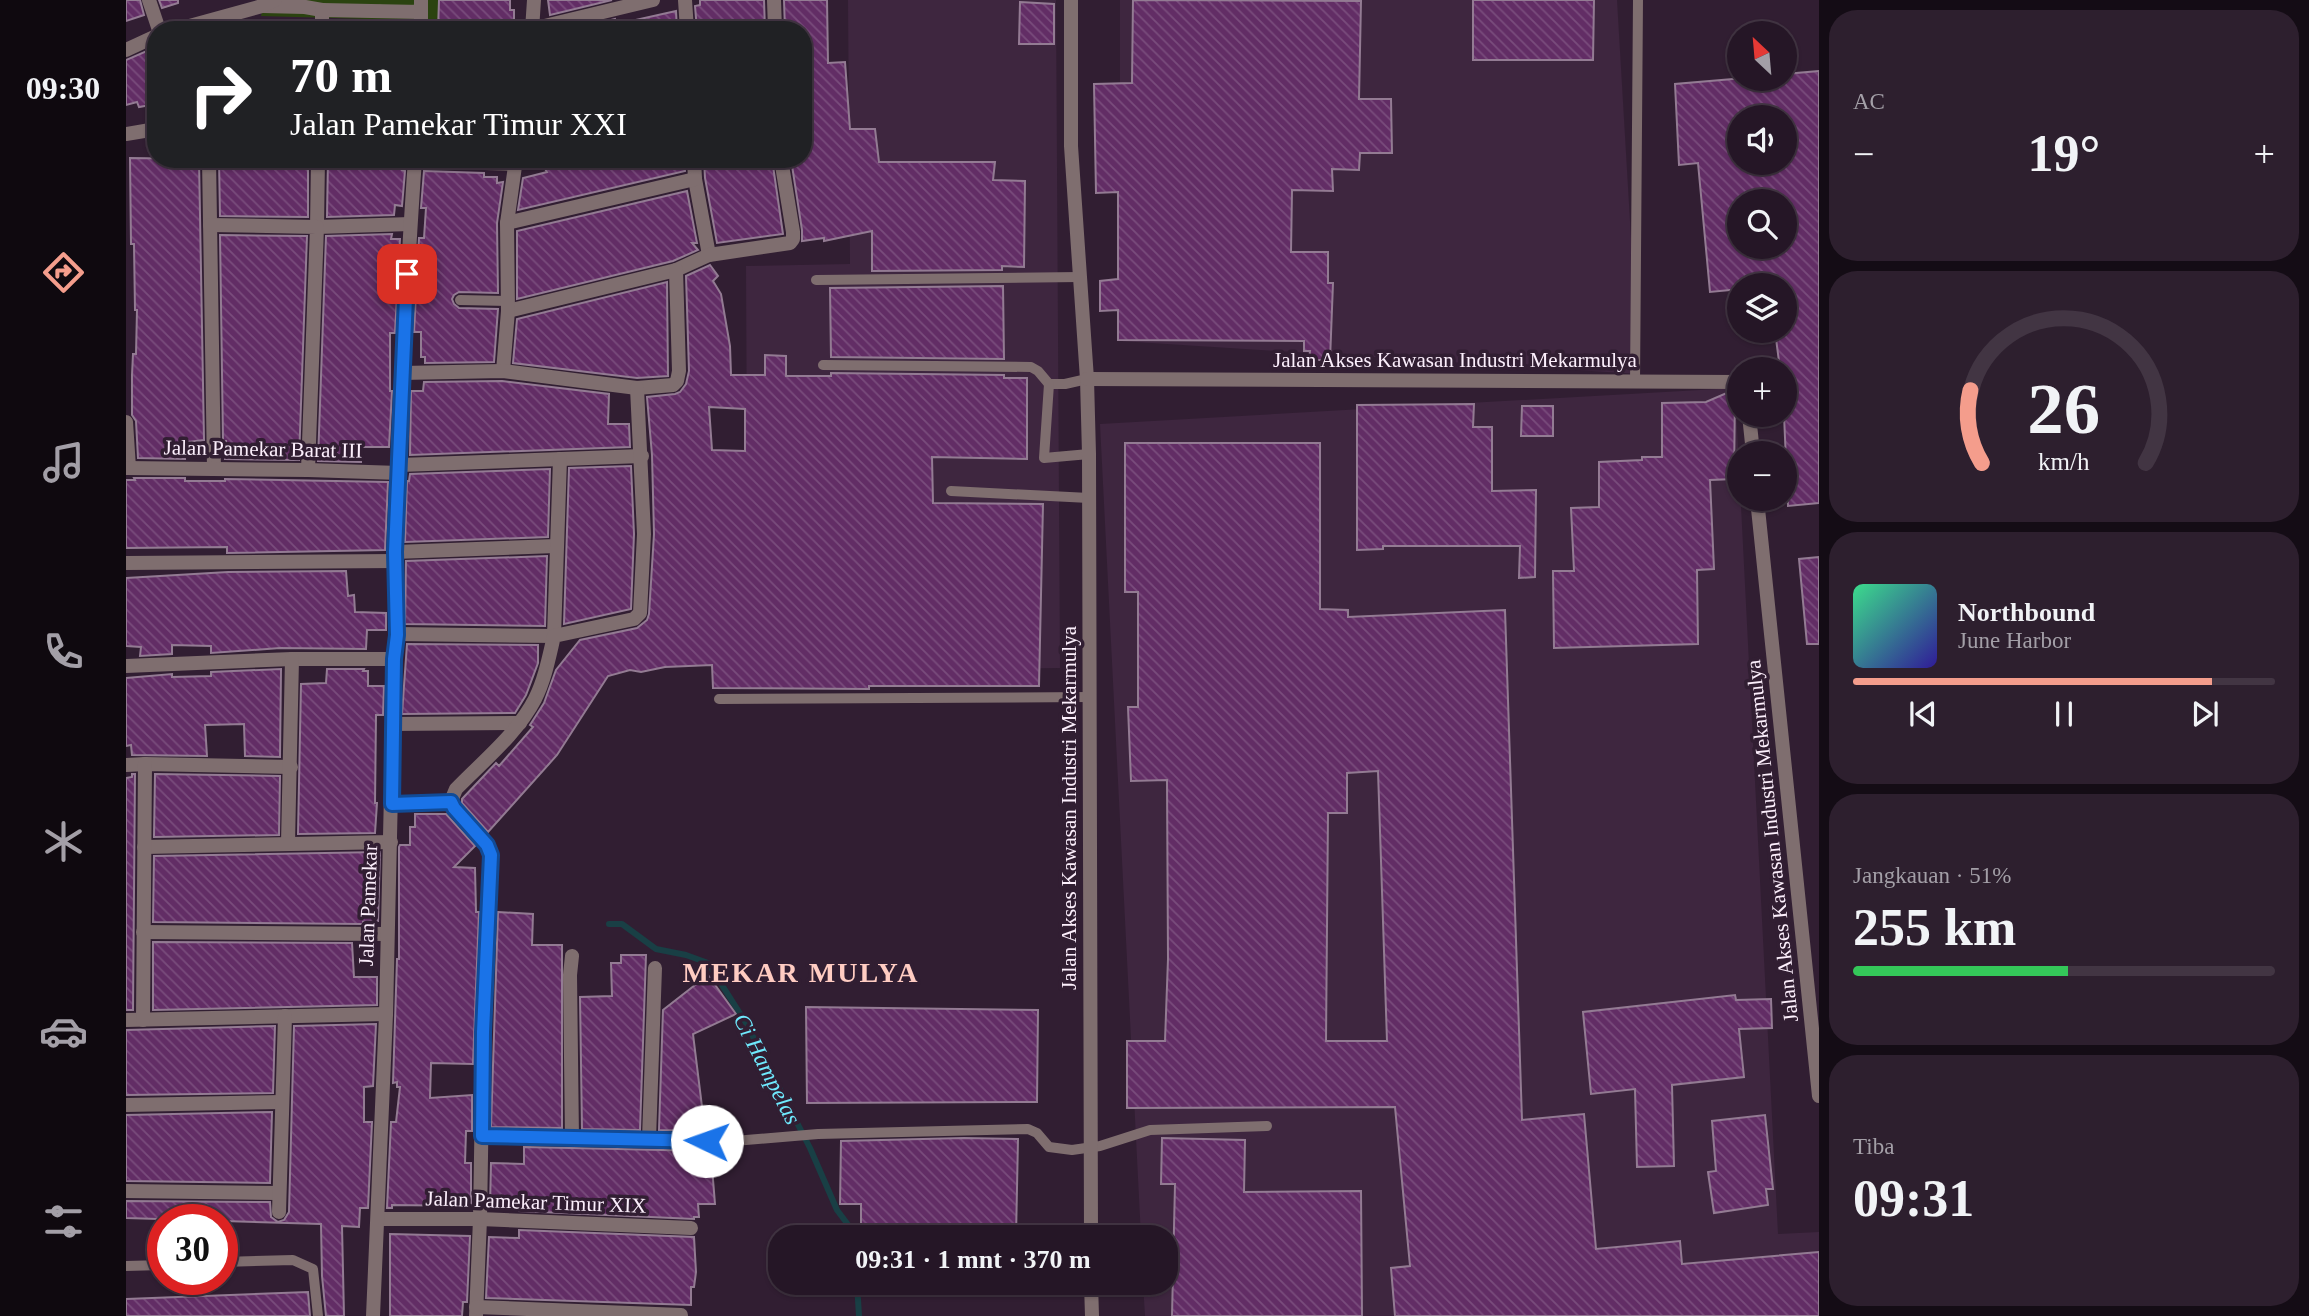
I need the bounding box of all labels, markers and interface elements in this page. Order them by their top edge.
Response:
north arrow [1727,21,1797,91]
map controls [1727,21,1797,511]
text: 70 m [290,48,392,103]
icon: right [175,49,266,140]
text: 09:30 [26,70,100,106]
text: AC [1853,89,1885,114]
button: sound [1727,105,1797,175]
text: Jalan Pamekar Timur XXI [290,106,627,142]
text: 19° [2028,125,2100,182]
text: − [1853,133,1874,175]
text: + [2254,133,2275,175]
button: search [1727,189,1797,259]
pin [377,244,437,304]
icon: directions [39,248,88,297]
icon: arrive [388,255,426,293]
button: layers [1727,273,1797,343]
street label: Jalan Akses Kawasan Industri Mekarmulya [1273,348,1638,372]
button: + [1727,357,1797,427]
text: 26 [2028,368,2100,449]
street label: Jalan Pamekar Barat III [163,435,363,463]
icon: music [39,438,88,487]
button: − [1727,441,1797,511]
text: km/h [2038,448,2090,475]
text: Northbound [1958,598,2095,627]
street label: Jalan Akses Kawasan Industri Mekarmulya [1057,625,1081,990]
icon: phone [39,627,88,676]
text: June Harbor [1958,628,2071,653]
street label: Jalan Akses Kawasan Industri Mekarmulya [1741,658,1803,1023]
icon: previous [1904,695,1942,733]
icon: pause [2045,695,2083,733]
icon: next [2186,695,2224,733]
icon: climate [39,817,88,866]
street label: Jalan Pamekar [354,844,382,966]
text: Jangkauan · 51% [1853,863,2011,888]
text: 255 km [1853,899,2016,956]
district label: MEKAR MULYA [683,957,919,988]
icon: car [39,1007,88,1056]
water label: Ci Hampelas [728,1010,806,1129]
position arrow [670,1104,744,1178]
text: Tiba [1853,1134,1894,1159]
text: 09:31 [1853,1170,1974,1227]
street label: Jalan Pamekar Timur XIX [425,1186,647,1218]
icon: filters [39,1197,88,1246]
speed limit sign: 30 [147,1204,238,1295]
text: 09:31 · 1 mnt · 370 m [855,1245,1091,1274]

